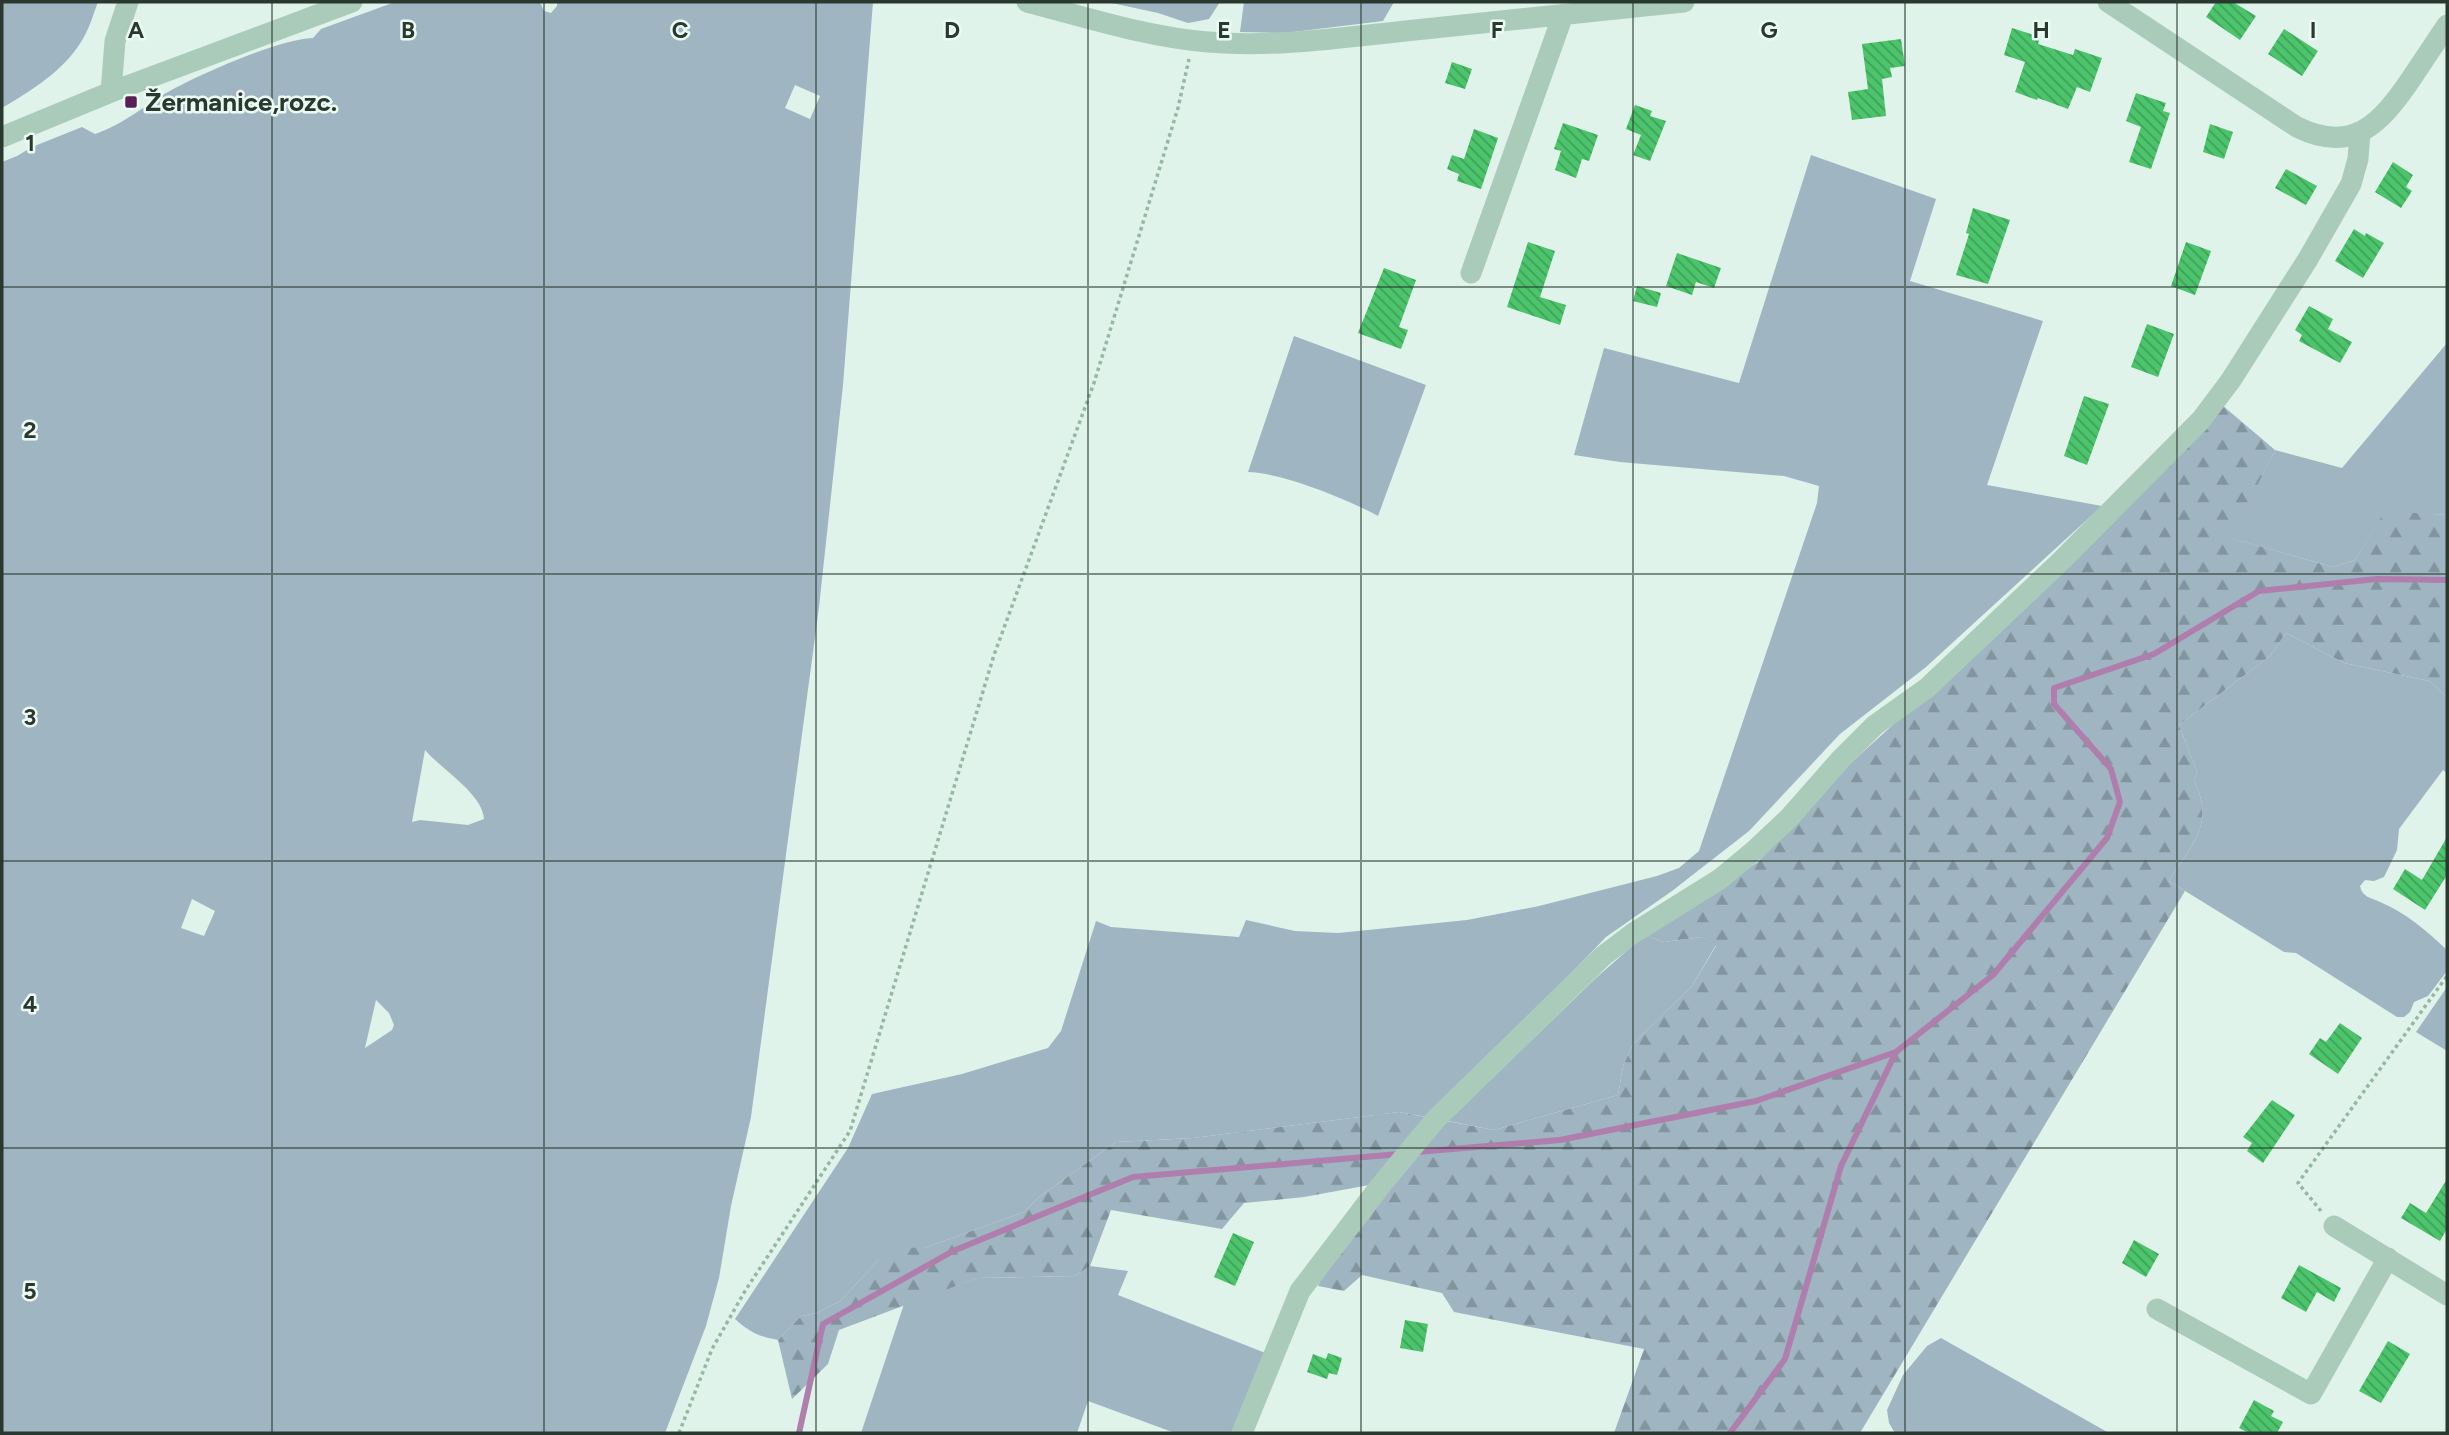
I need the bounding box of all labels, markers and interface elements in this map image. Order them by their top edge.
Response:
text: A [128,16,145,44]
text: B [401,16,415,44]
text: C [672,16,689,44]
text: D [944,16,960,44]
text: E [1217,16,1231,44]
text: F [1491,16,1504,44]
text: G [1760,16,1778,44]
text: H [2032,16,2050,44]
text: I [2310,16,2316,44]
place label: Žermanice,rozc. [145,86,337,118]
marker: Žermanice,rozc. [123,94,139,110]
text: 1 [25,129,35,157]
text: 2 [23,416,37,444]
text: 3 [24,703,36,731]
text: 4 [23,990,37,1018]
text: 5 [23,1277,37,1305]

